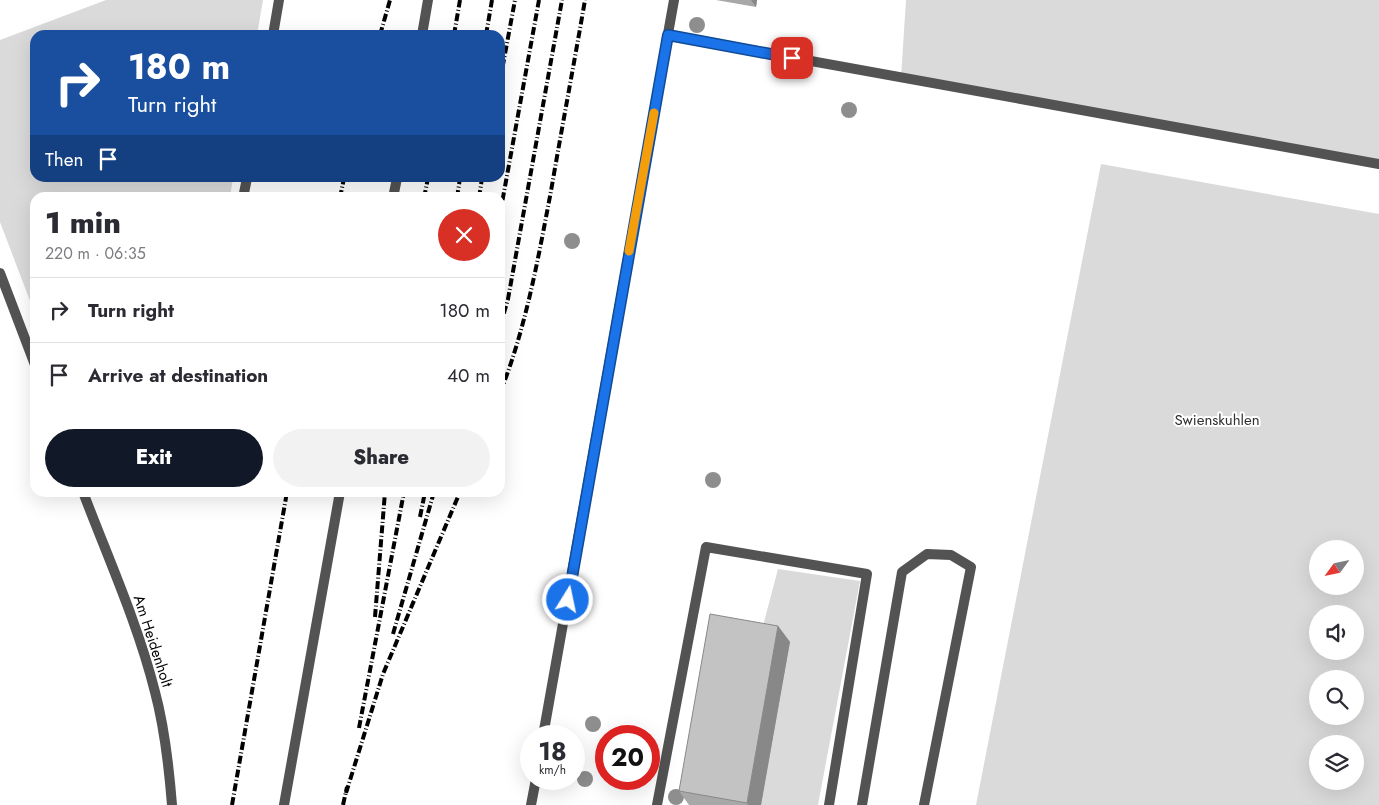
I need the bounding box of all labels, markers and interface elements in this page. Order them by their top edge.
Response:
pin [771,37,813,79]
text: 180 m [128,42,230,92]
icon: arrive [778,44,806,72]
icon: right [45,50,110,115]
text: Turn right [128,88,216,120]
icon: arrive [94,145,122,173]
text: Then [45,146,84,173]
text: 1 min [45,201,121,244]
button: close [438,209,490,261]
text: 220 m · 06:35 [45,242,146,265]
icon: right [45,296,73,324]
text: Turn right [88,297,174,324]
text: 180 m [439,297,490,324]
icon: arrive [45,361,73,389]
text: Arrive at destination [88,362,268,389]
text: 40 m [447,362,490,389]
park label: Swienskuhlen [1174,409,1260,431]
button: Exit [45,429,263,487]
button: Share [273,429,490,487]
north arrow [1309,540,1364,595]
map controls [1309,540,1364,790]
position arrow [541,573,593,625]
street label: Am Heidenholt [128,592,178,690]
button: sound [1309,605,1364,660]
button: search [1309,670,1364,725]
speed limit sign: 20 [595,725,660,790]
text: 18 [538,733,567,769]
button: layers [1309,735,1364,790]
text: km/h [539,761,566,779]

